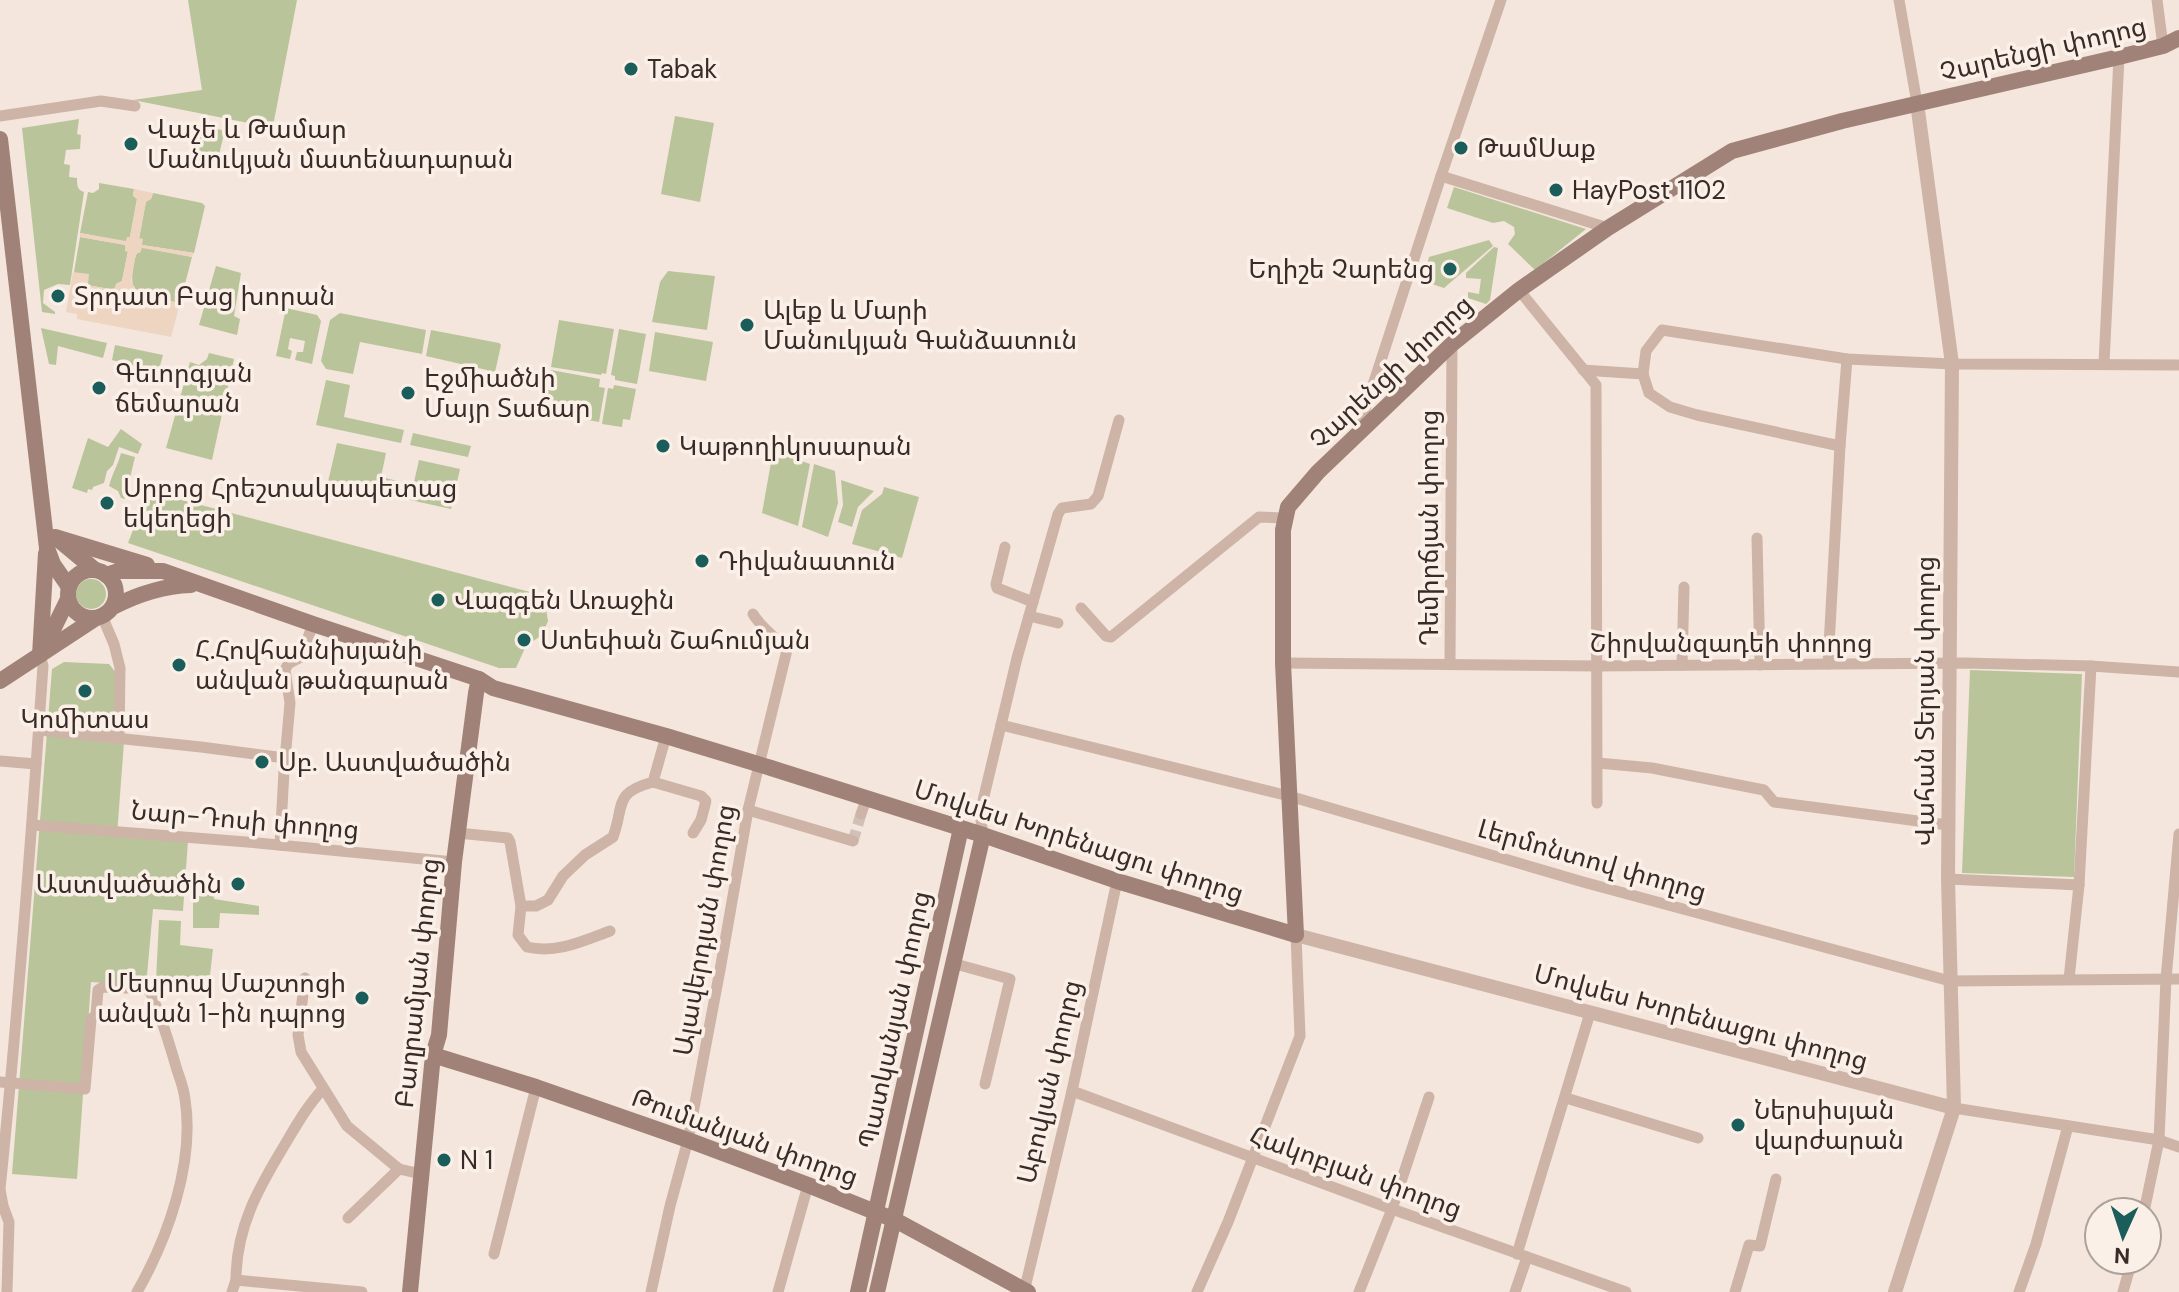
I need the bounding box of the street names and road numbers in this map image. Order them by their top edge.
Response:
street label: Չարենցի փողոց [1936,9,2150,89]
street label: Չարենցի փողոց [1302,288,1480,456]
street label: Դեմիրճյան փողոց [1412,410,1446,646]
street label: Վահան Տերյան փողոց [1908,556,1942,846]
street label: Շիրվանզադեի փողոց [1590,626,1872,660]
street label: Մովսես Խորենացու փողոց [910,772,1248,910]
street label: Նար-Դոսի փողոց [129,793,361,847]
street label: Ալավերդյան փողոց [665,802,743,1058]
street label: Լերմոնտով փողոց [1474,811,1710,909]
street label: Բաղրամյան փողոց [387,856,447,1110]
street label: Պատկանյան փողոց [850,888,938,1152]
street label: Մովսես Խորենացու փողոց [1530,956,1872,1078]
street label: Աբովյան փողոց [1009,977,1089,1187]
street label: Թումանյան փողոց [627,1080,863,1194]
street label: Հակոբյան փողոց [1245,1118,1467,1226]

